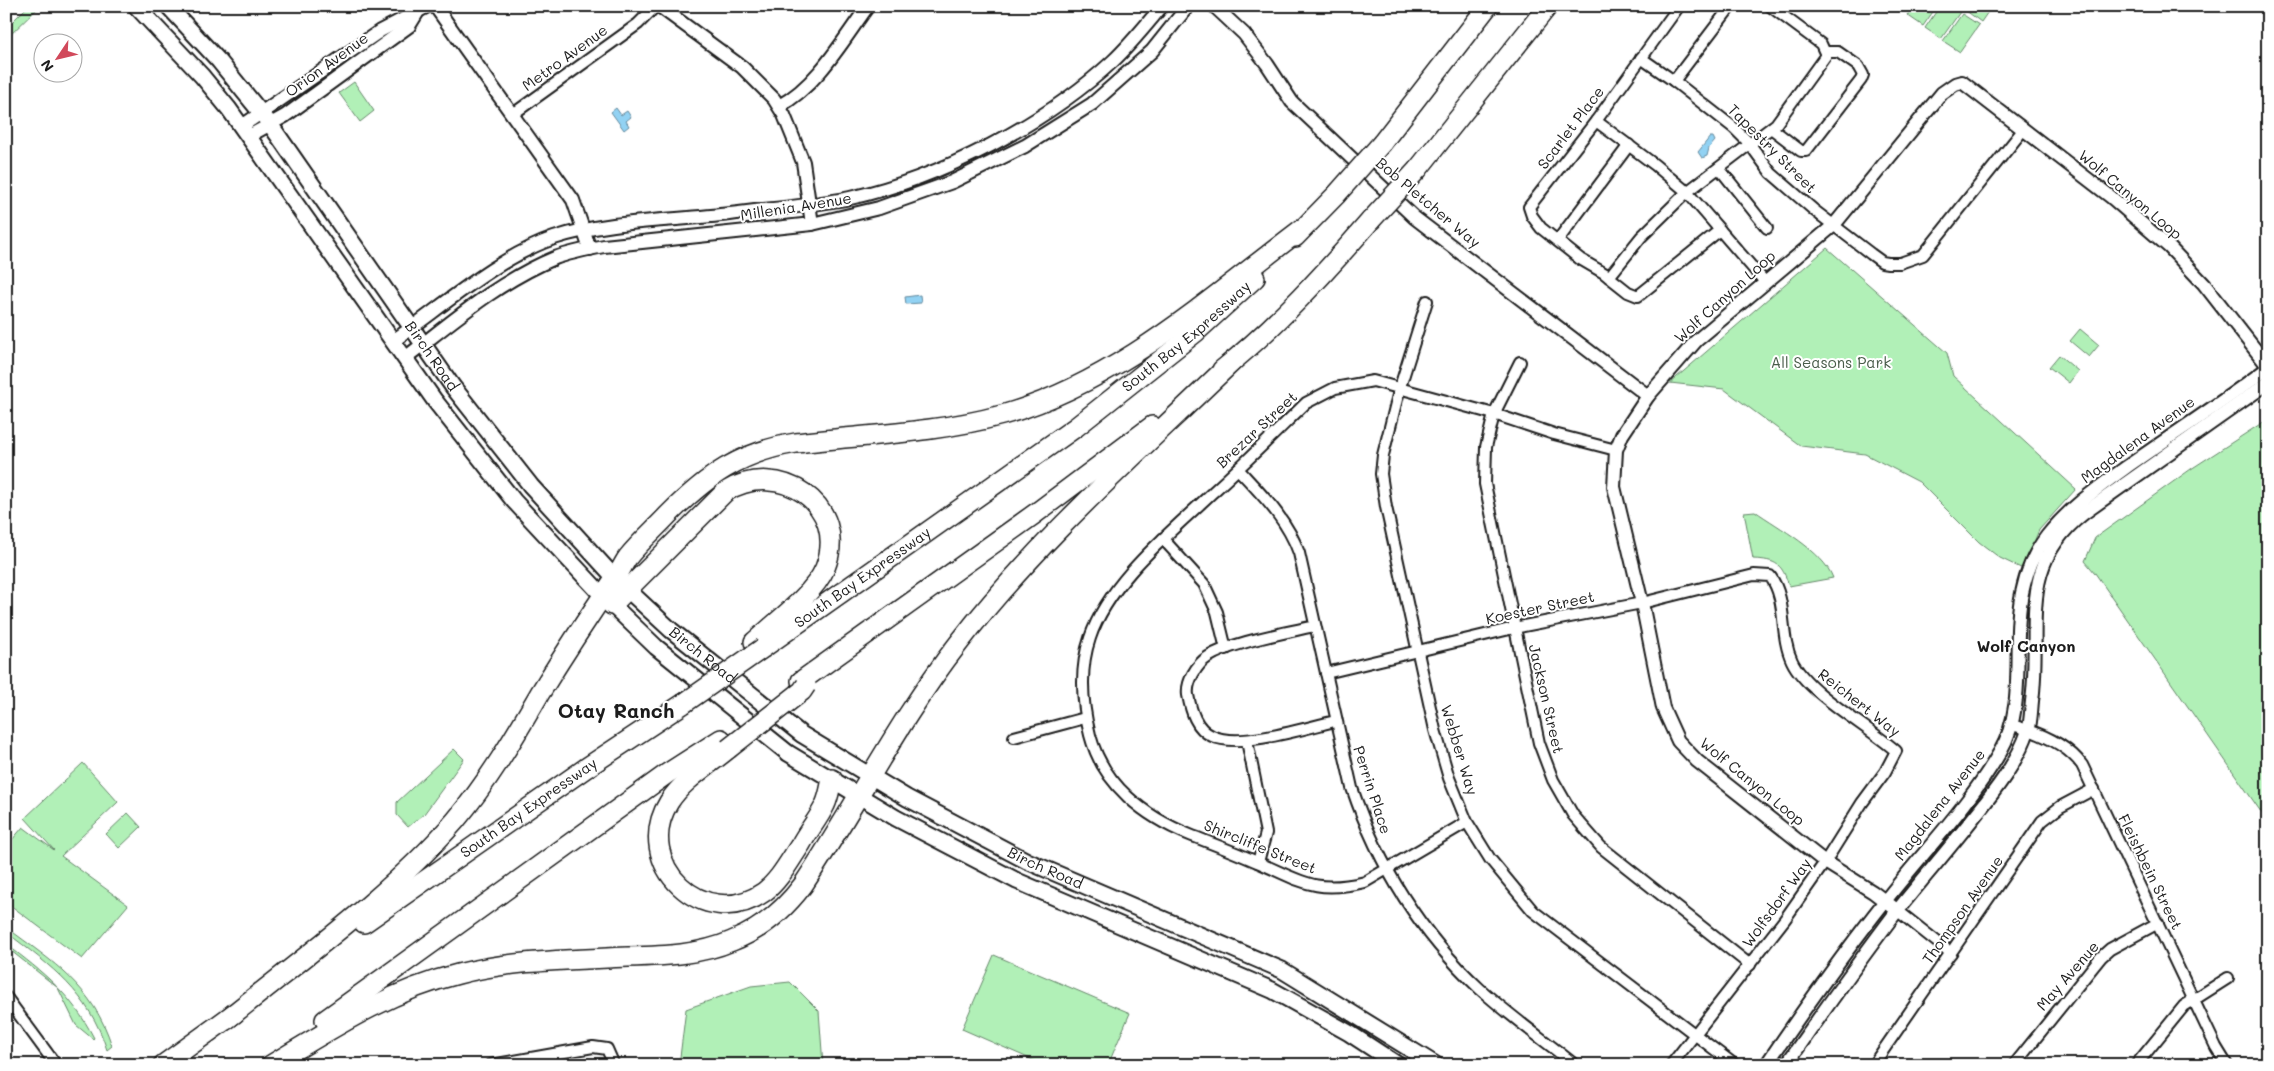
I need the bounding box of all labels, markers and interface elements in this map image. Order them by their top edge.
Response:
street label: Metro Avenue [518,19,611,95]
street label: Orion Avenue [281,27,372,101]
north arrow [32,32,82,82]
text: N [36,56,58,76]
street label: Scarlet Place [1532,82,1608,173]
street label: Tapestry Street [1724,99,1822,197]
street label: Wolf Canyon Loop [2075,145,2187,244]
street label: Bob Pletcher Way [1372,153,1485,252]
street label: Millenia Avenue [739,187,853,225]
street label: Wolf Canyon Loop [1669,245,1779,347]
street label: South Bay Expressway [1117,276,1255,396]
street label: Birch Road [401,317,464,395]
park label: All Seasons Park [1771,352,1891,372]
street label: Brezar Street [1212,387,1301,472]
street label: Magdalena Avenue [2076,391,2198,487]
street label: South Bay Expressway [790,522,934,632]
street label: Koester Street [1484,586,1596,628]
street label: Birch Road [665,621,741,688]
district label: Wolf Canyon [1977,635,2075,656]
street label: Jackson Street [1525,642,1569,755]
street label: Reichert Way [1814,664,1905,741]
district label: Otay Ranch [558,697,674,723]
street label: Webber Way [1437,702,1483,798]
street label: Wolf Canyon Loop [1696,733,1809,830]
street label: Perrin Place [1349,743,1397,836]
street label: Magdalena Avenue [1889,745,1989,864]
street label: South Bay Expressway [456,752,601,862]
street label: Fleishbein Street [2114,811,2188,933]
street label: Shircliffe Street [1201,814,1320,878]
street label: Birch Road [1004,842,1087,893]
street label: Thompson Avenue [1917,851,2007,968]
street label: Wolfsdorf Way [1737,854,1815,951]
street label: May Avenue [2032,936,2103,1014]

